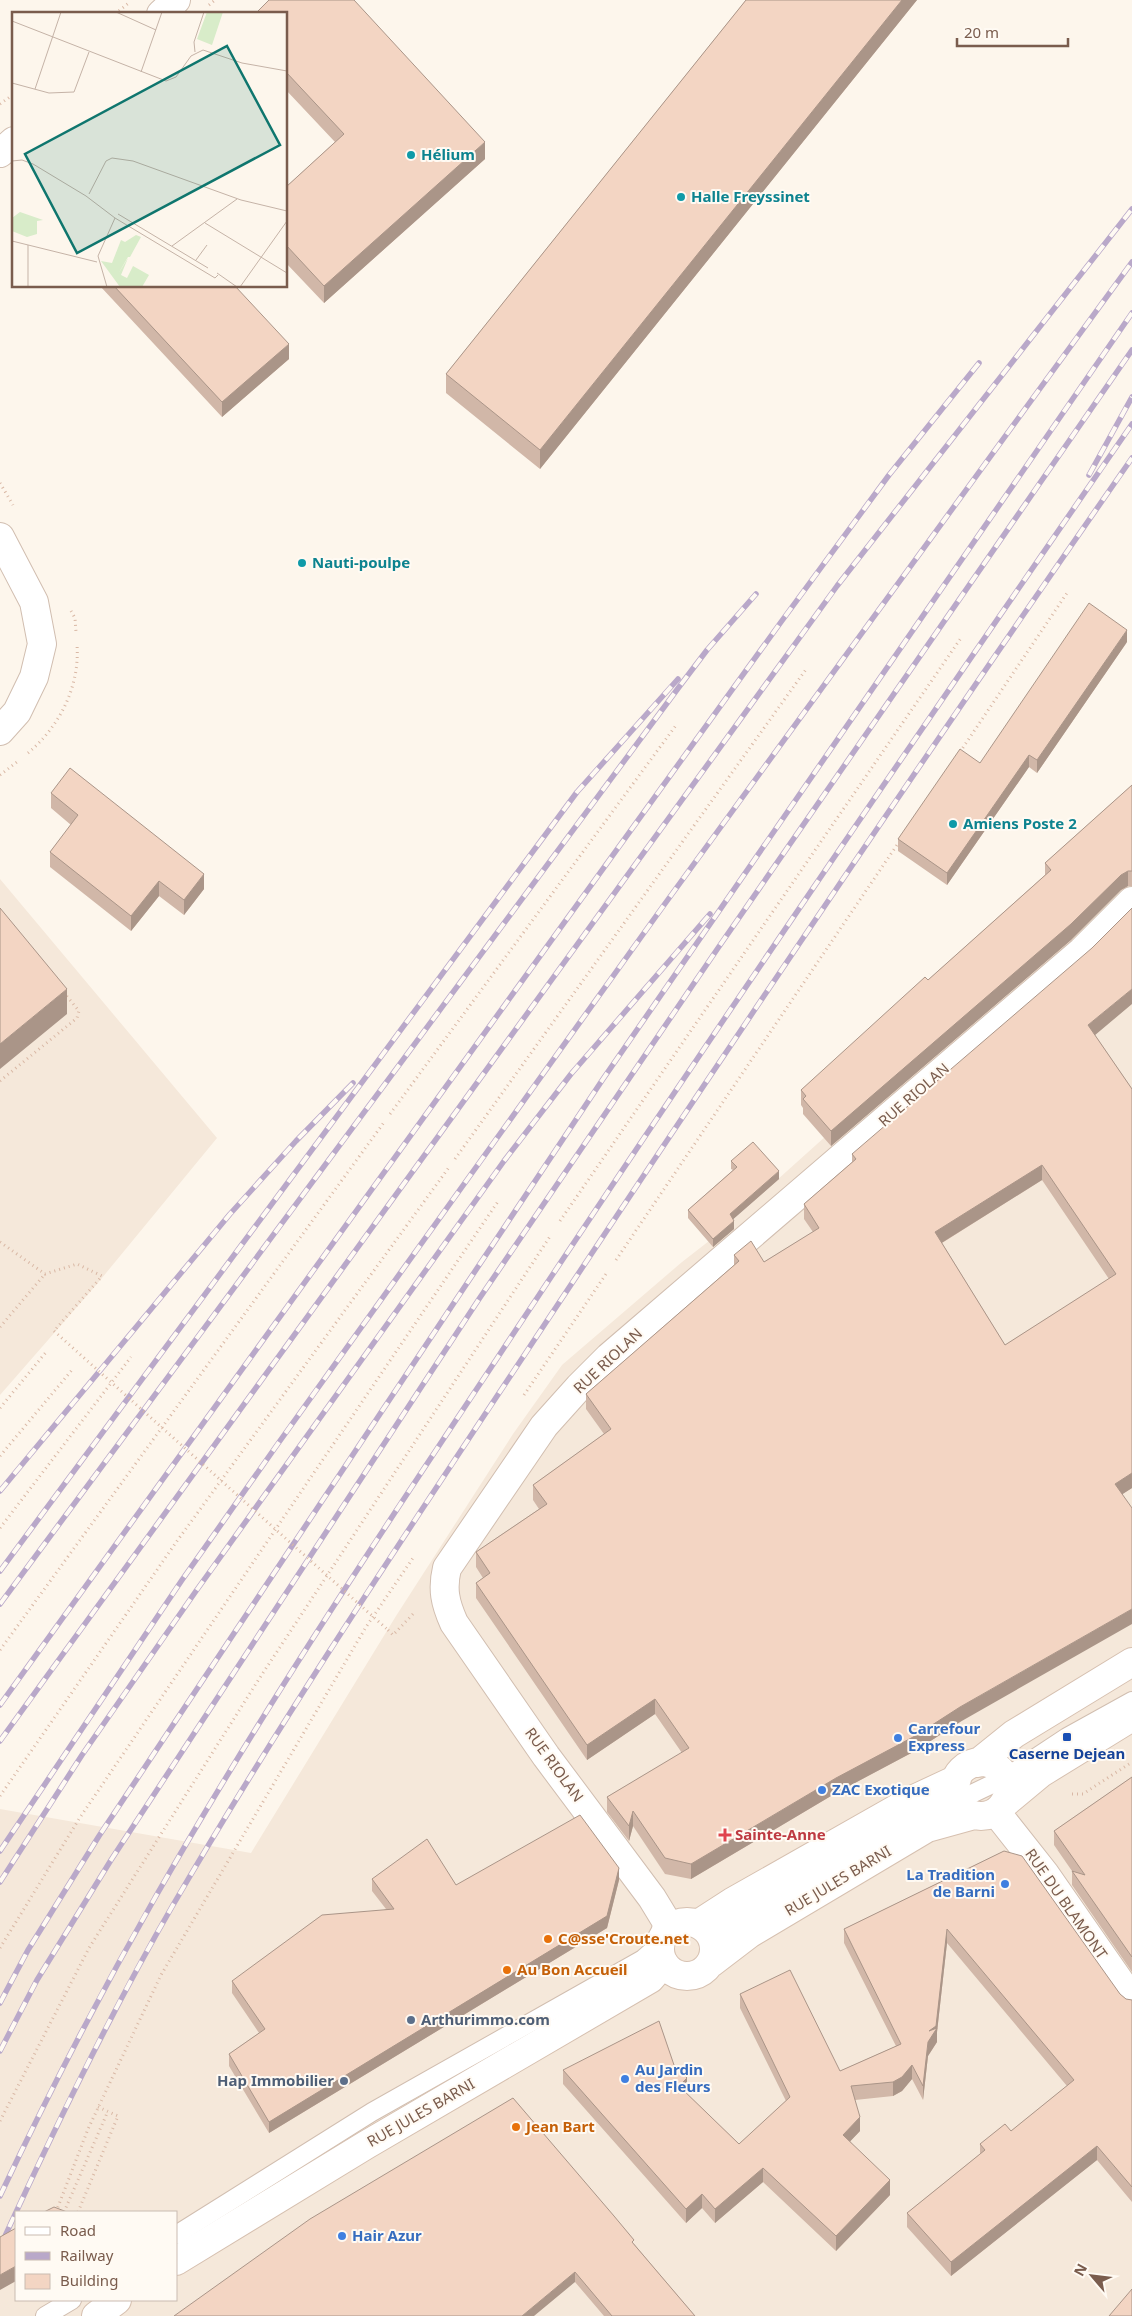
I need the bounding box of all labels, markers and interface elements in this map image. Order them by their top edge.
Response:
inset map [12,12,288,288]
scale bar [957,15,1068,47]
text: 20 m [964,22,999,42]
place label: Hélium [421,144,475,164]
marker: Hélium [405,149,417,161]
place label: Halle Freyssinet [691,186,810,206]
marker: Halle Freyssinet [675,191,687,203]
place label: Nauti-poulpe [312,552,410,572]
marker: Nauti-poulpe [296,557,308,569]
place label: Amiens Poste 2 [963,813,1077,833]
marker: Amiens Poste 2 [947,818,959,830]
street label: RUE RIOLAN [874,1058,953,1131]
street label: RUE RIOLAN [568,1323,646,1397]
place label: Carrefour Express [908,1718,981,1755]
street label: RUE RIOLAN [521,1723,589,1806]
marker: Caserne Dejean [1061,1731,1073,1743]
marker: Carrefour Express [892,1732,904,1744]
place label: Caserne Dejean [1009,1743,1125,1763]
place label: ZAC Exotique [832,1779,930,1799]
marker: ZAC Exotique [816,1784,828,1796]
place label: Sainte-Anne [735,1824,826,1844]
marker: Sainte-Anne [719,1829,731,1841]
street label: RUE JULES BARNI [780,1840,895,1920]
street label: RUE DU BLAMONT [1021,1844,1113,1963]
place label: La Tradition de Barni [906,1864,995,1901]
marker: La Tradition de Barni [999,1878,1011,1890]
place label: C@sse'Croute.net [558,1928,690,1948]
marker: C@sse'Croute.net [542,1933,554,1945]
place label: Au Bon Accueil [517,1959,628,1979]
marker: Au Bon Accueil [501,1964,513,1976]
place label: Arthurimmo.com [421,2009,550,2029]
marker: Arthurimmo.com [405,2014,417,2026]
place label: Au Jardin des Fleurs [635,2059,711,2096]
place label: Hap Immobilier [217,2070,334,2090]
street label: RUE JULES BARNI [363,2073,478,2151]
marker: Au Jardin des Fleurs [619,2073,631,2085]
marker: Hap Immobilier [338,2075,350,2087]
place label: Jean Bart [524,2116,595,2136]
marker: Jean Bart [510,2121,522,2133]
legend [15,2211,178,2301]
text: Road [60,2220,96,2240]
place label: Hair Azur [352,2225,422,2245]
marker: Hair Azur [336,2230,348,2242]
text: Railway [60,2245,114,2265]
north arrow [1067,2251,1117,2301]
text: N [1069,2260,1091,2279]
text: Building [60,2270,118,2290]

